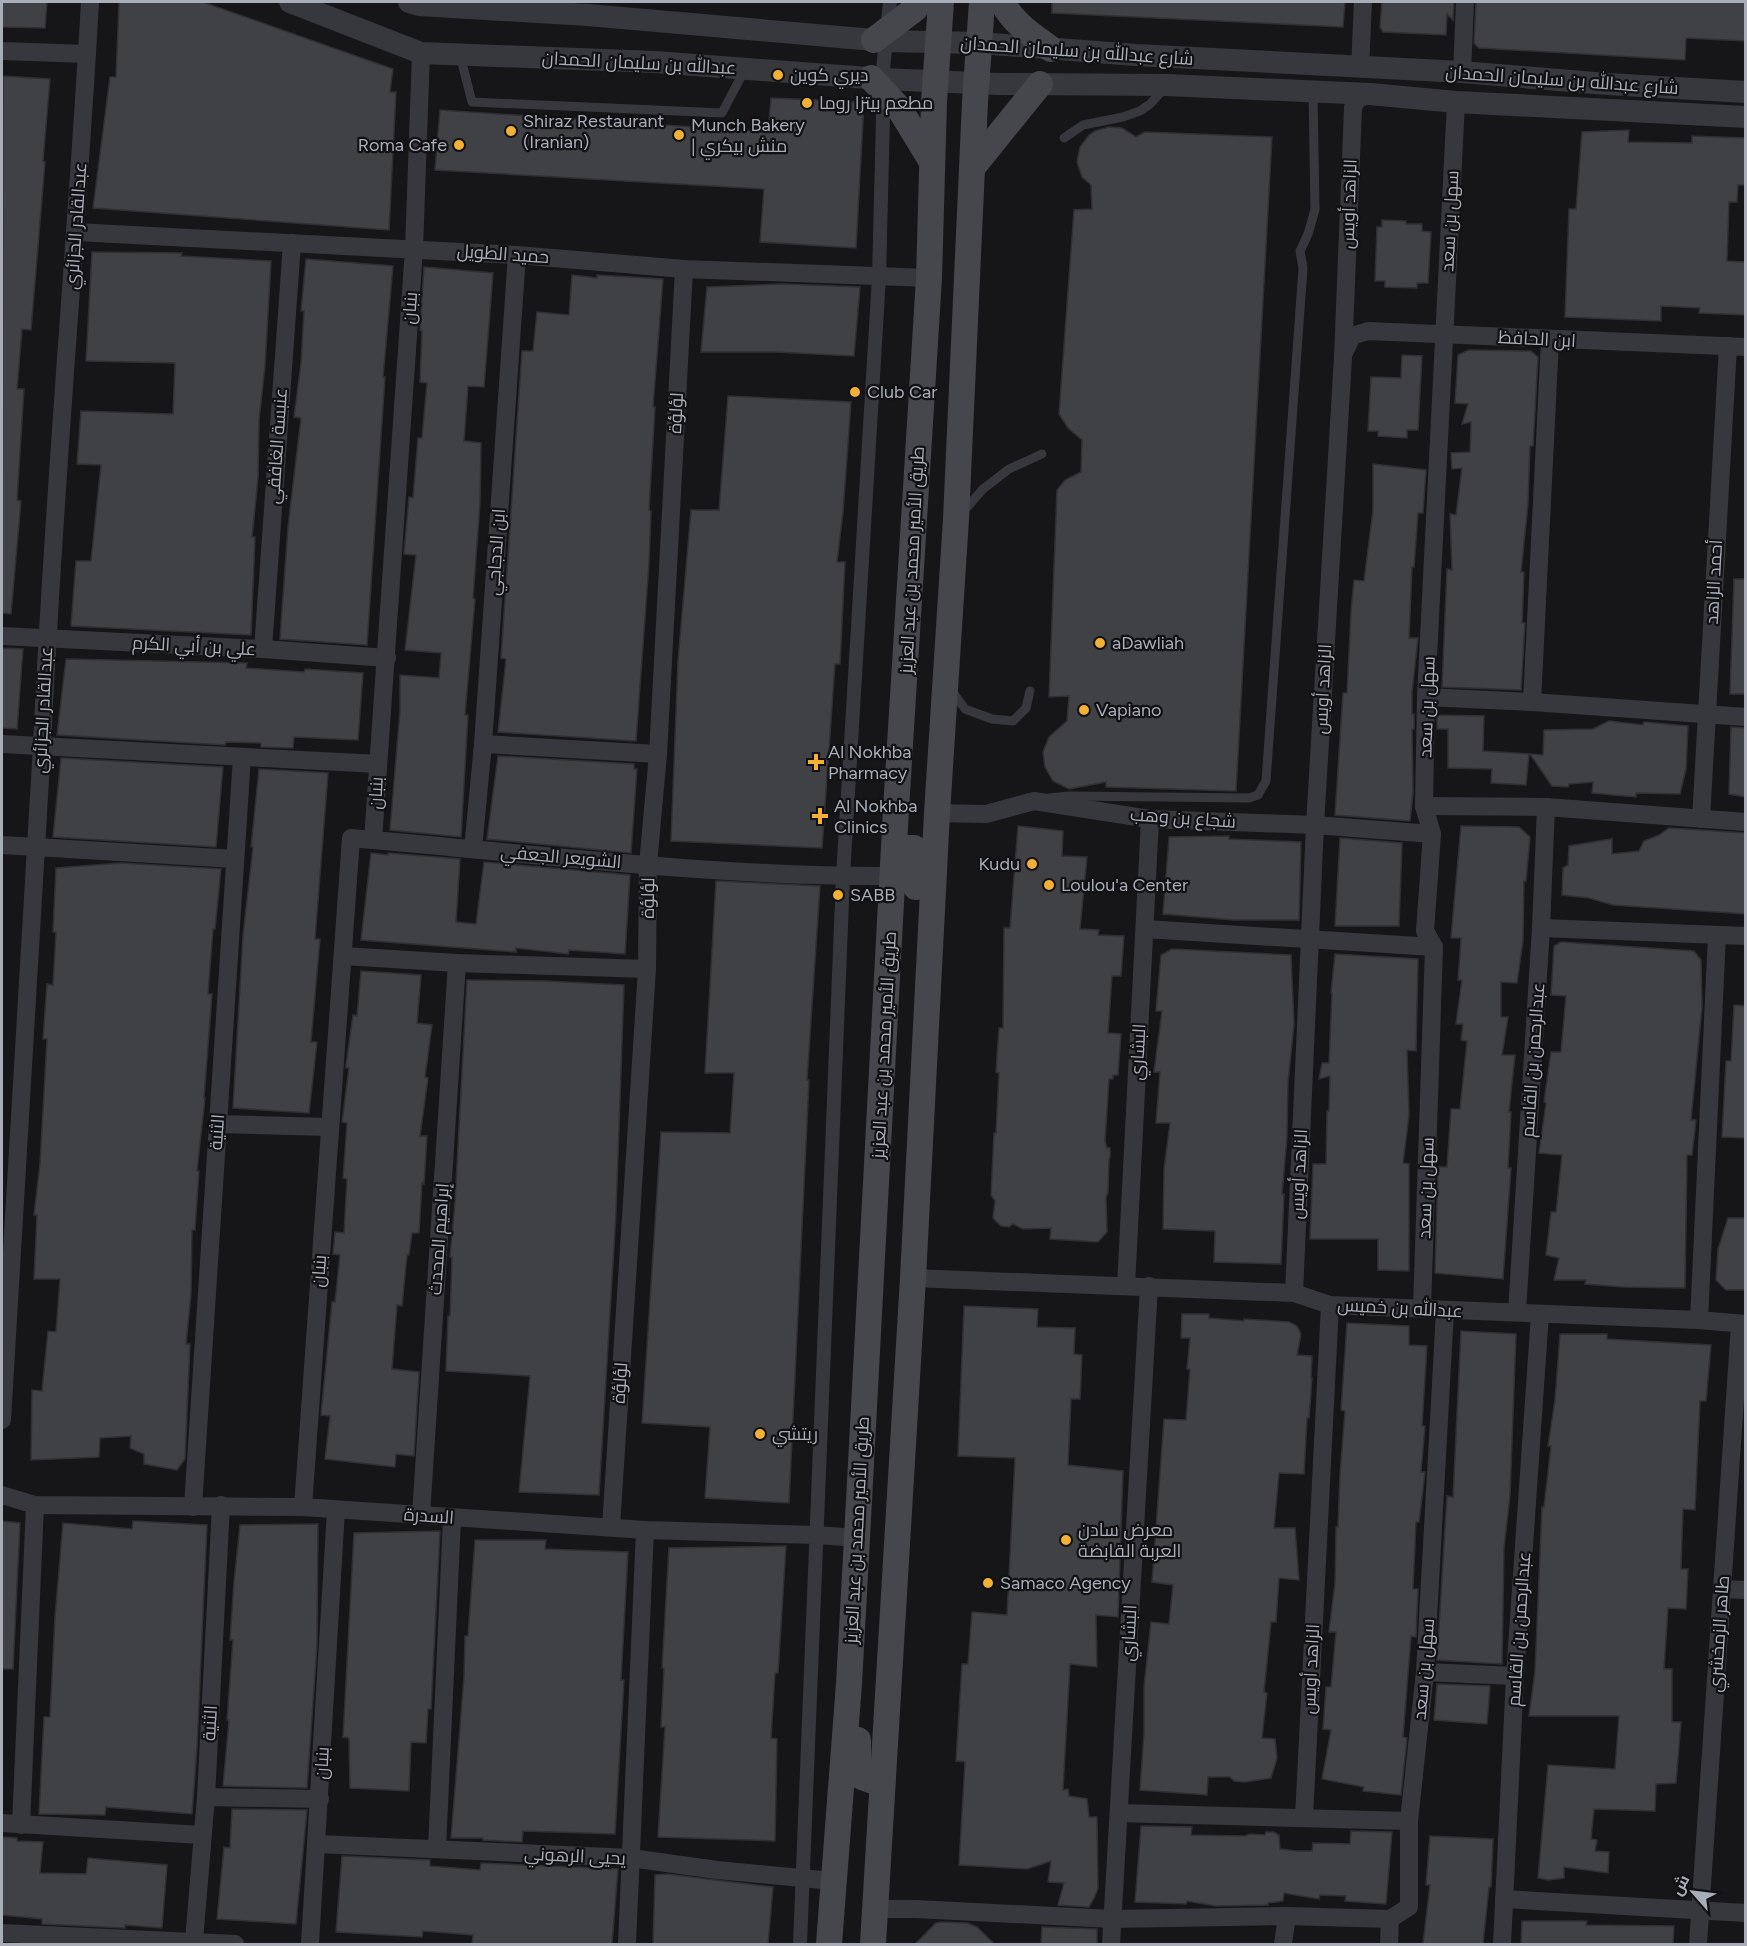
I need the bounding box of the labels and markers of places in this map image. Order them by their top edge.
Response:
place label: ديري كوين [790,64,869,89]
marker: ديري كوين [771,68,785,82]
place label: مطعم بيتزا روما [819,92,933,115]
marker: مطعم بيتزا روما [800,96,814,110]
place label: Shiraz Restaurant (Iranian) [523,110,665,153]
place label: Munch Bakery | منش بيكري [691,114,805,160]
marker: Shiraz Restaurant (Iranian) [504,124,518,138]
marker: Munch Bakery | منش بيكري [672,128,686,142]
place label: Roma Cafe [358,134,447,156]
marker: Roma Cafe [452,138,466,152]
place label: Club Car [867,381,937,403]
marker: Club Car [848,385,862,399]
place label: aDawliah [1112,632,1184,654]
marker: aDawliah [1093,636,1107,650]
place label: Vapiano [1096,699,1161,721]
marker: Vapiano [1077,703,1091,717]
place label: Al Nokhba Pharmacy [828,741,911,784]
marker: Al Nokhba Pharmacy [809,755,823,769]
place label: Al Nokhba Clinics [834,795,917,838]
marker: Al Nokhba Clinics [811,807,829,825]
place label: Kudu [978,853,1020,875]
marker: Kudu [1025,857,1039,871]
place label: Loulou'a Center [1061,874,1188,896]
marker: Loulou'a Center [1042,878,1056,892]
place label: SABB [850,884,895,906]
marker: SABB [831,888,845,902]
place label: ريتشي [772,1423,818,1447]
marker: ريتشي [753,1427,767,1441]
place label: معرض سادن العربة القابضة [1078,1519,1181,1562]
marker: معرض سادن العربة القابضة [1059,1533,1073,1547]
place label: Samaco Agency [1000,1572,1131,1594]
marker: Samaco Agency [981,1576,995,1590]

